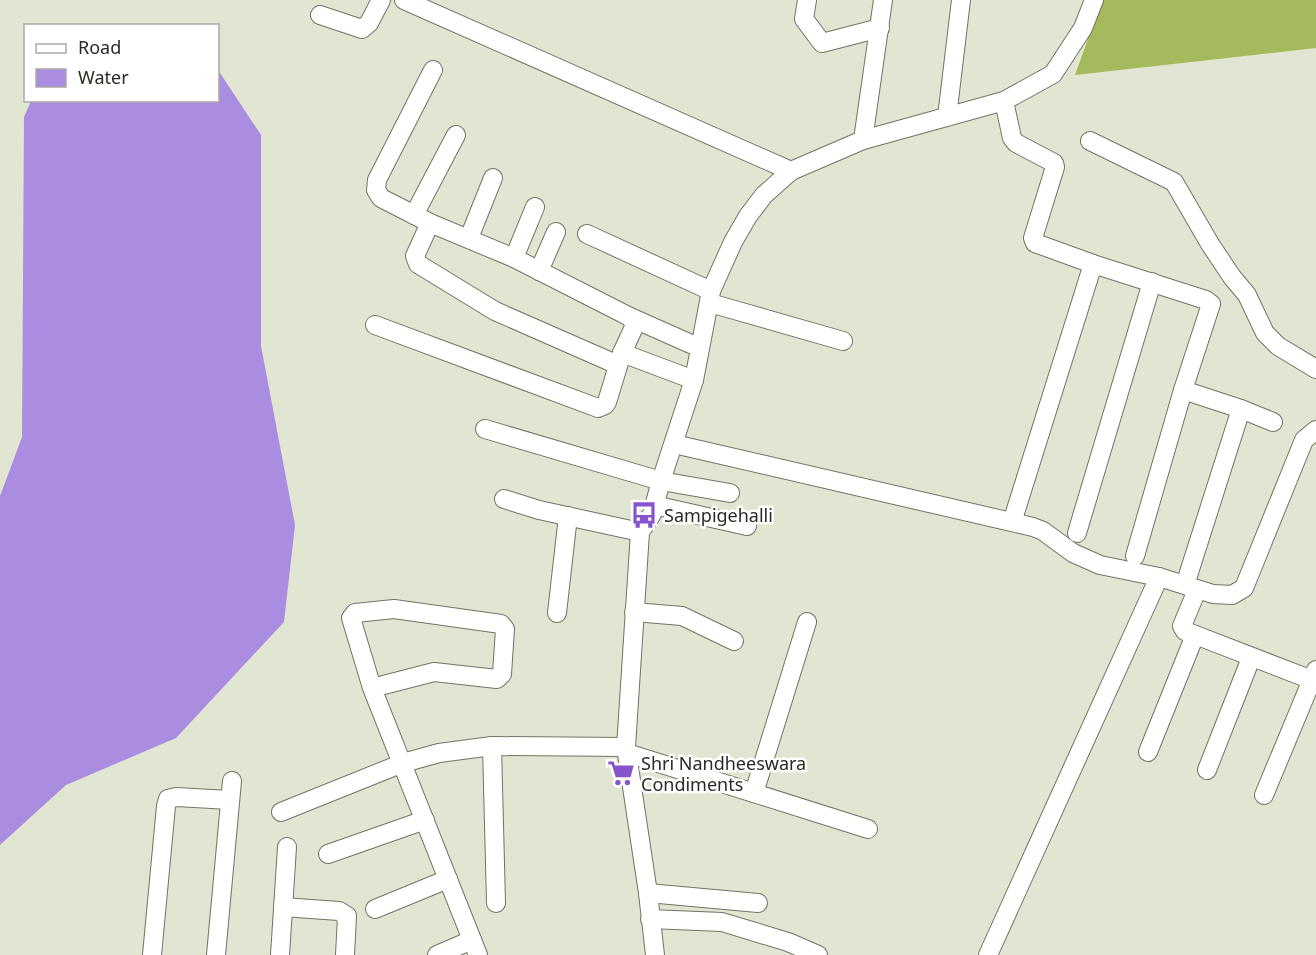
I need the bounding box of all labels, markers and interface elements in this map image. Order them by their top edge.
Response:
legend [24,24,219,102]
text: Road [78,35,121,59]
text: Water [78,65,129,89]
bus stop icon: Sampigehalli [629,500,659,530]
place label: Sampigehalli [664,503,773,527]
place label: Shri Nandheeswara Condiments [641,751,806,796]
supermarket icon: Shri Nandheeswara Condiments [606,758,636,788]

